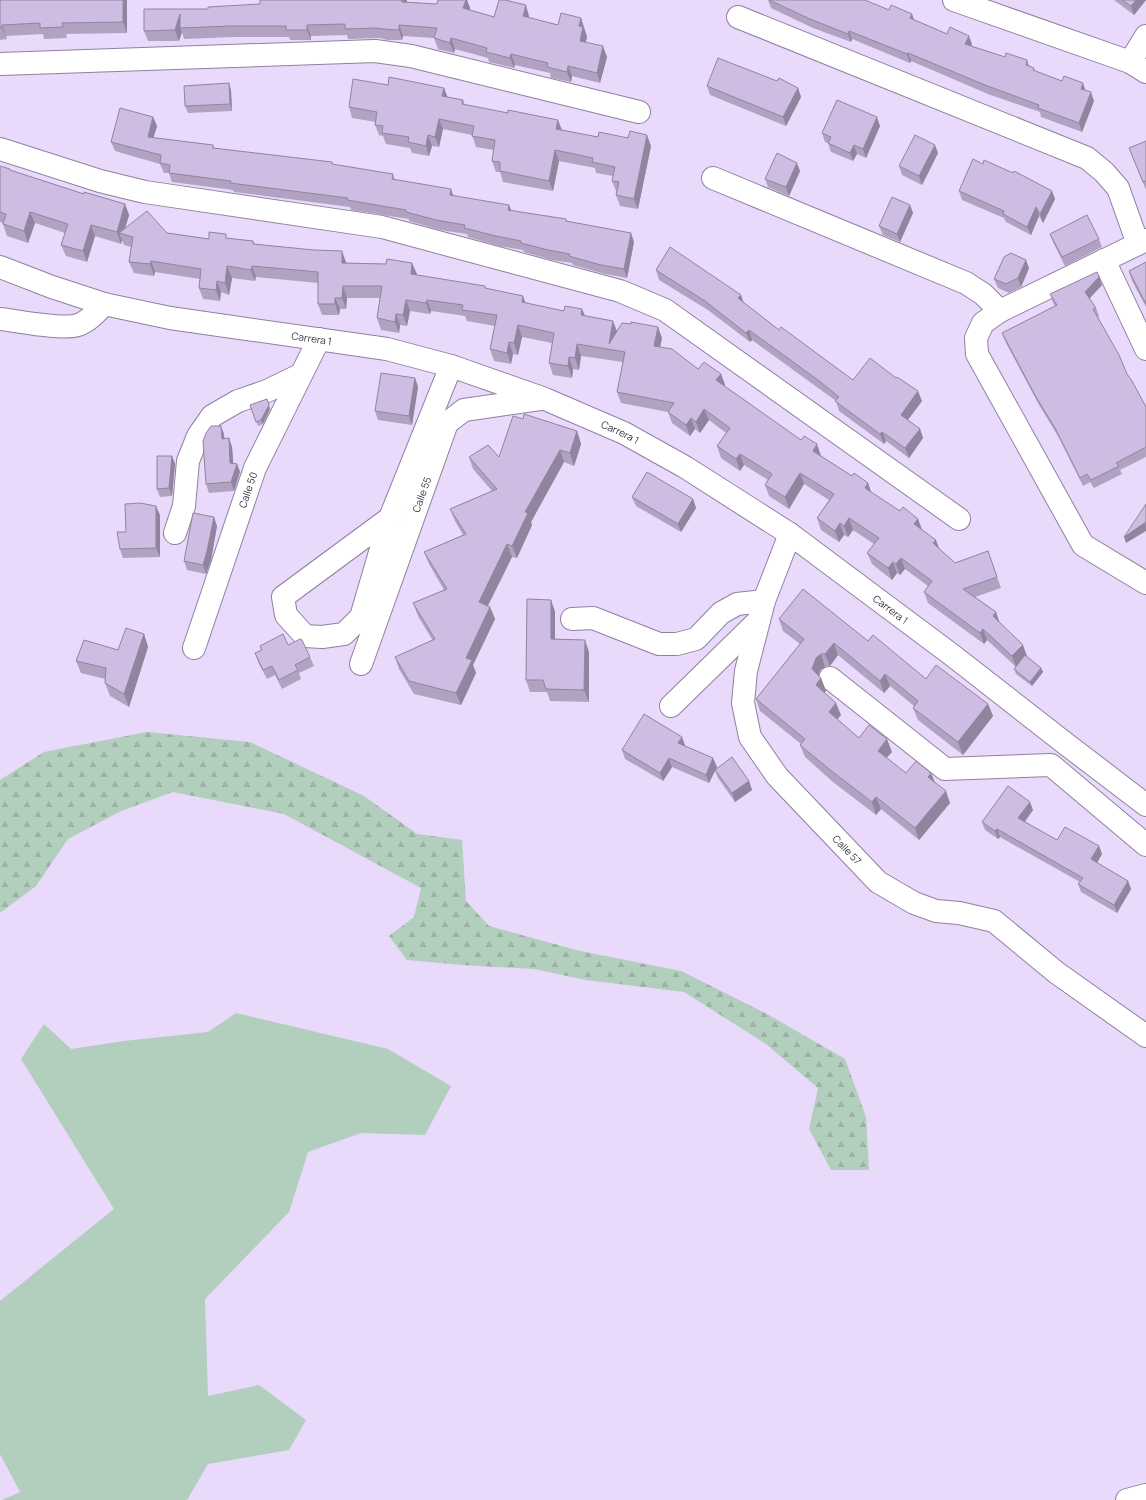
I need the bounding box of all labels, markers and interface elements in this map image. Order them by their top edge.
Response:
street label: Carrera 1 [291,328,333,348]
street label: Carrera 1 [599,417,642,447]
street label: Calle 50 [235,470,260,510]
street label: Calle 55 [409,475,434,514]
street label: Carrera 1 [870,591,911,627]
street label: Calle 57 [830,832,865,867]

